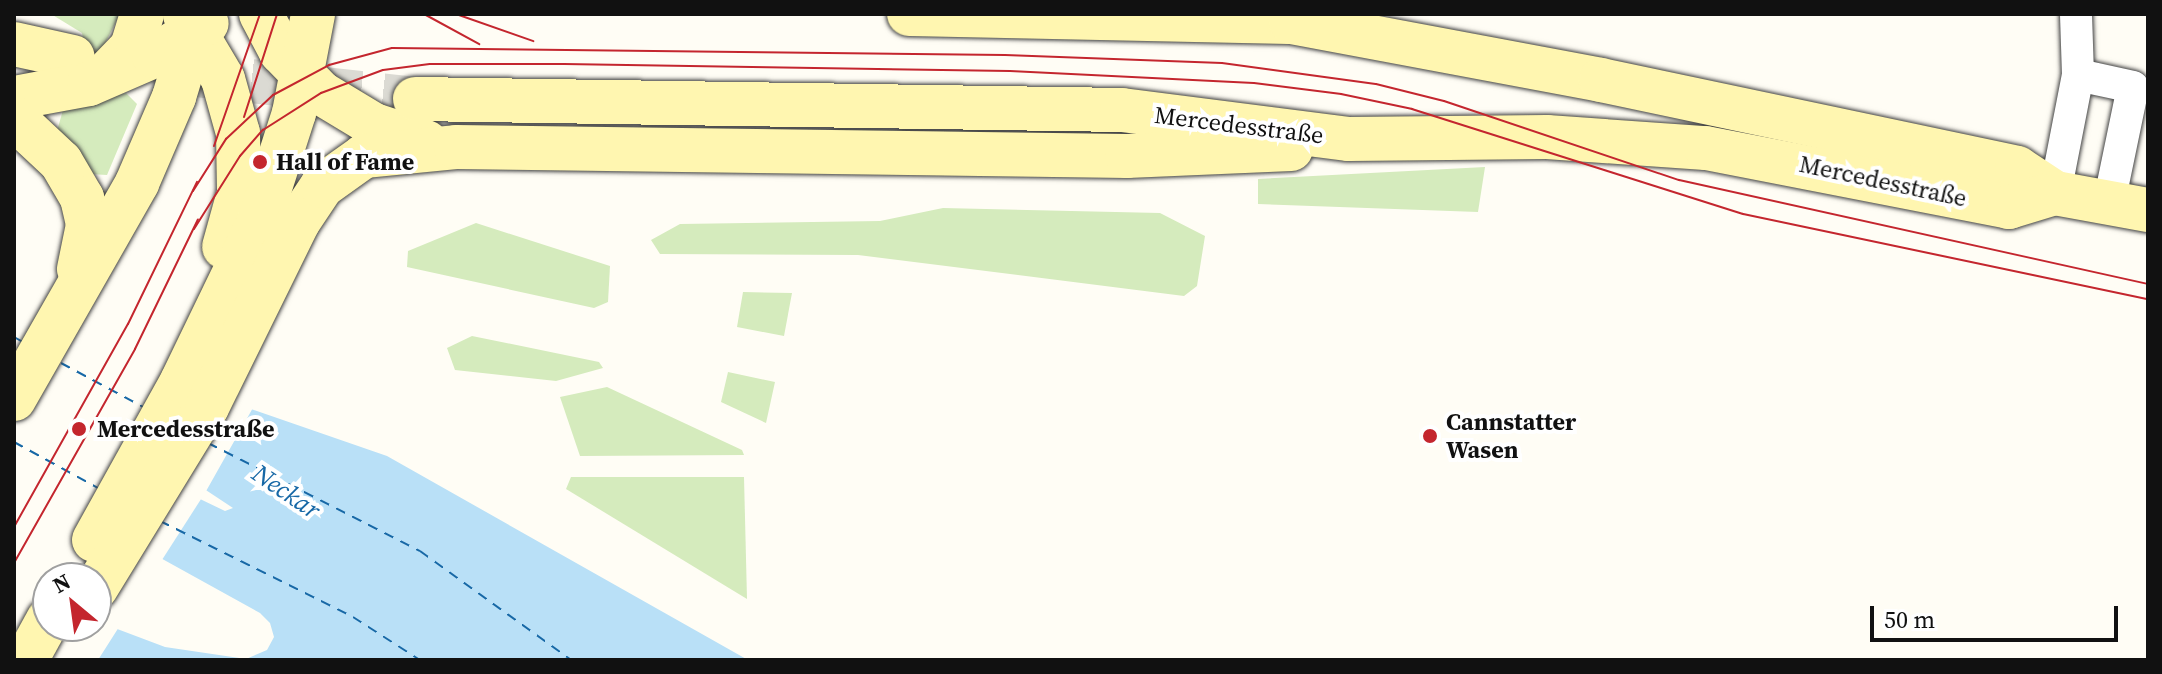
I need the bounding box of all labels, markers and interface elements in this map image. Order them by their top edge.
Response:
street label: Mercedesstraße [1153,100,1325,150]
place label: Hall of Fame [276,148,414,176]
street label: Mercedesstraße [1797,149,1969,213]
marker: Hall of Fame [251,153,269,171]
place label: Cannstatter Wasen [1446,408,1576,464]
place label: Mercedesstraße [97,415,275,443]
marker: Mercedesstraße [68,418,90,440]
marker: Cannstatter Wasen [1421,427,1439,445]
water label: Neckar [246,458,326,526]
north arrow [32,562,112,642]
text: N [47,566,76,600]
scale bar [1874,590,2122,640]
text: 50 m [1884,603,1935,636]

